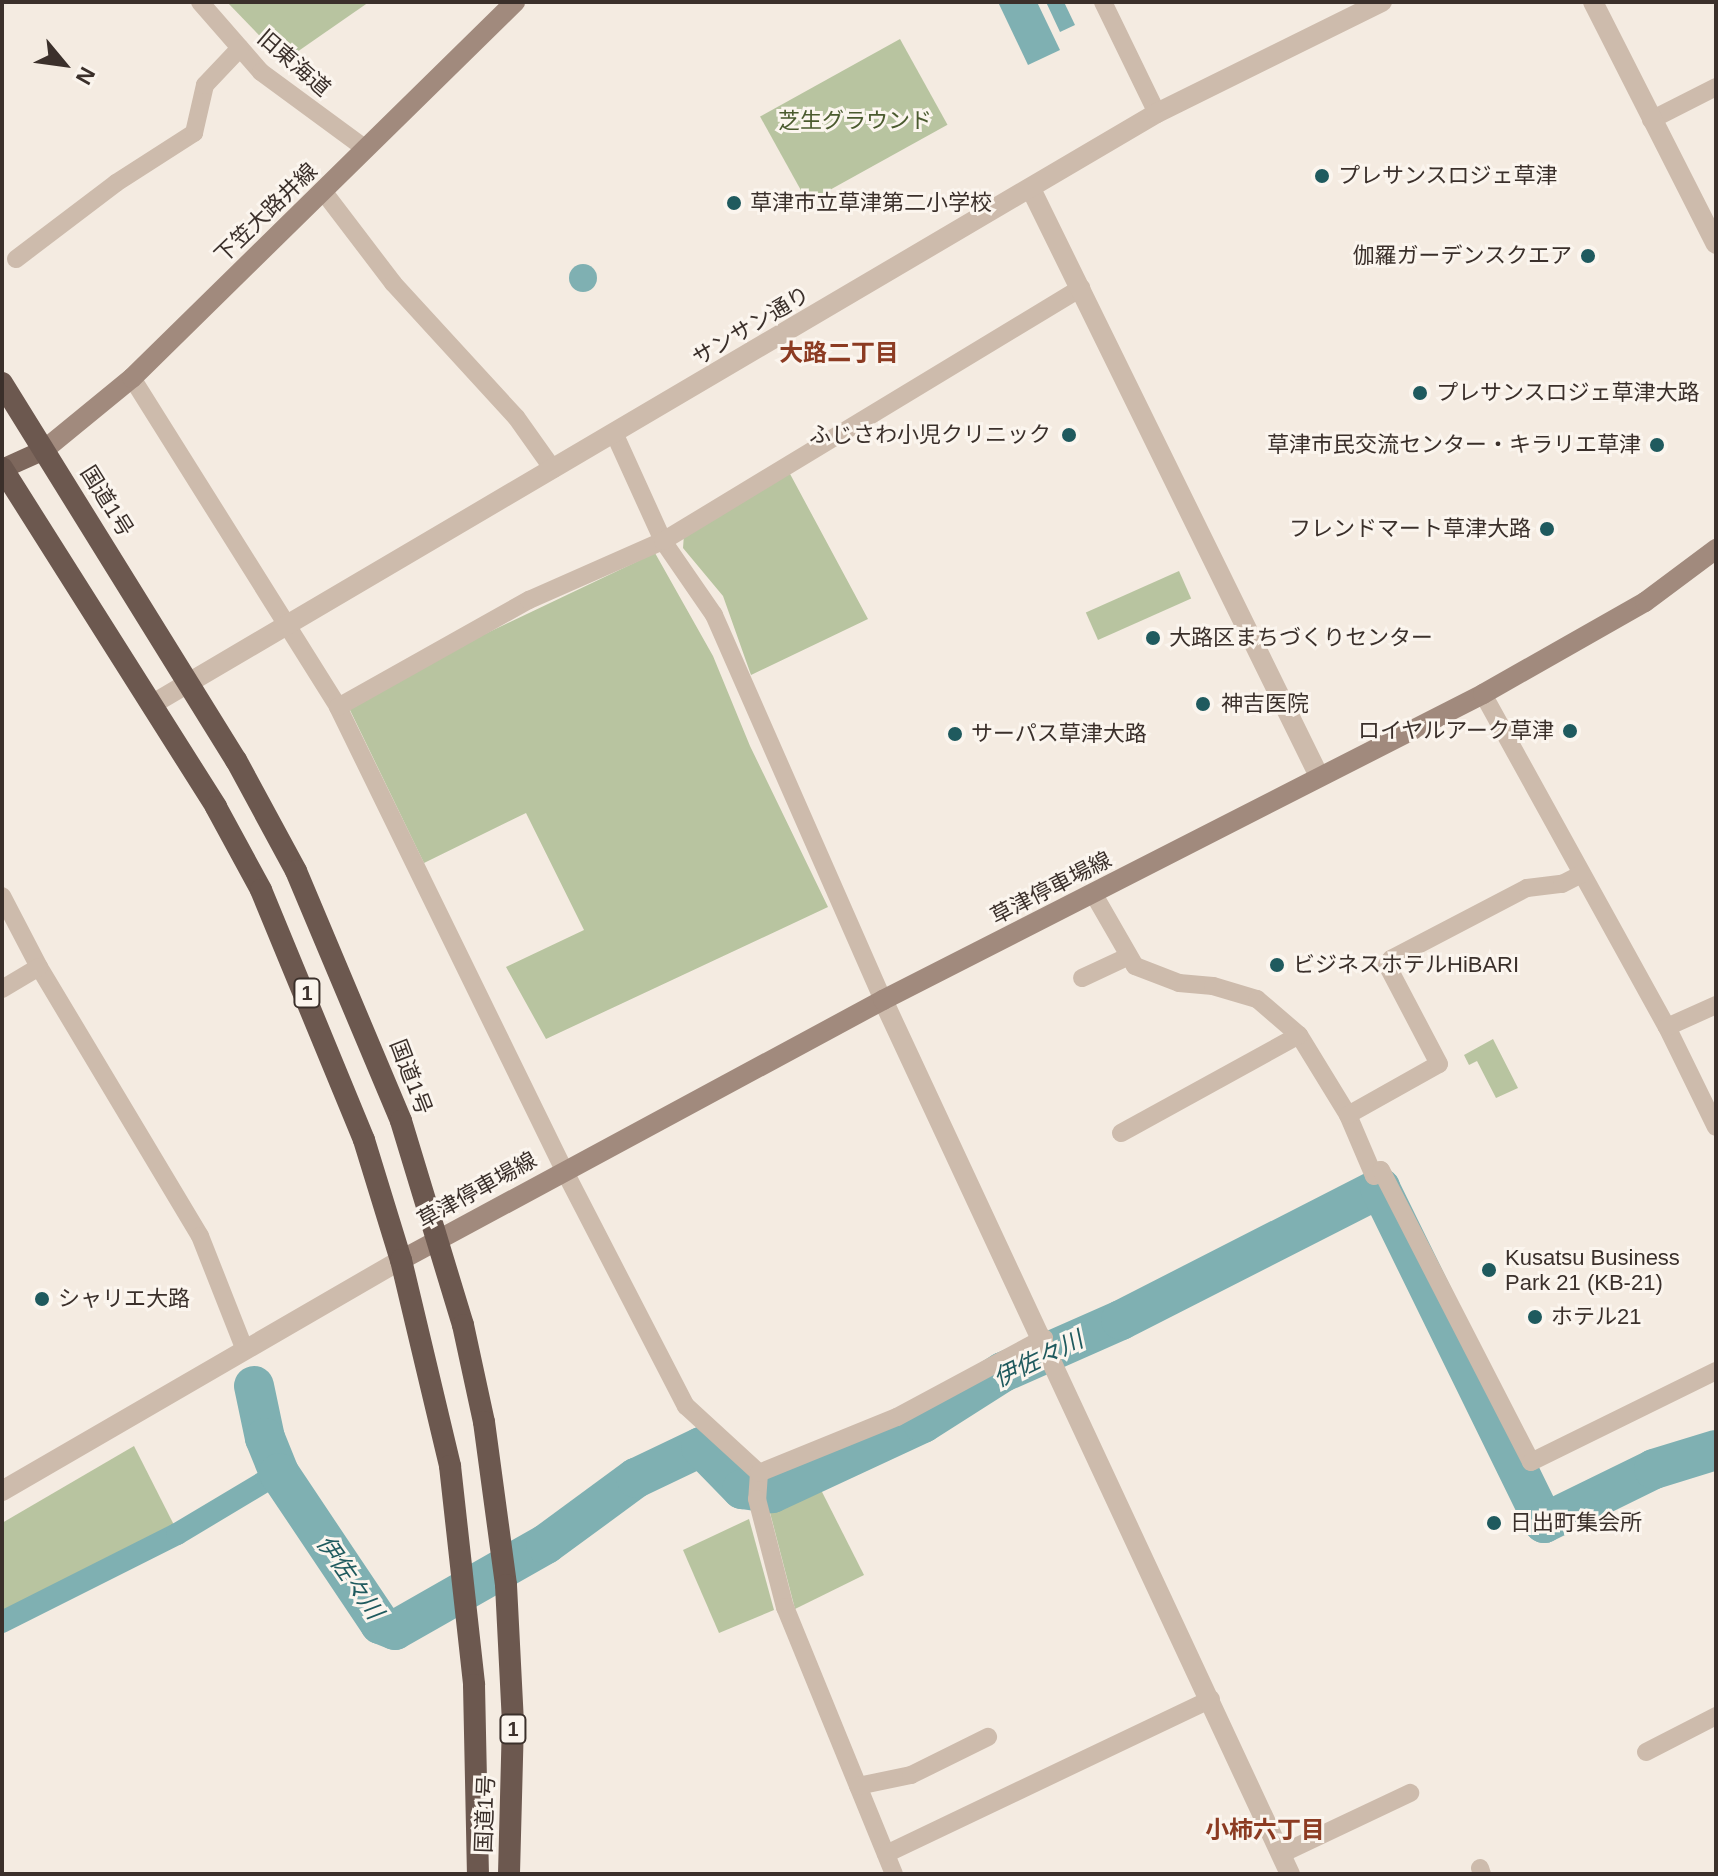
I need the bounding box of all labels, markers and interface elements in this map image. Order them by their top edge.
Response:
north arrow [24,24,104,104]
street label: 旧東海道 [252,24,336,102]
text: N [71,63,100,89]
park label: 芝生グラウンド [778,108,932,134]
street label: 下笠大路井線 [209,158,323,268]
place label: プレサンスロジェ草津 [1338,163,1558,189]
marker: プレサンスロジェ草津 [1313,167,1331,185]
place label: 草津市立草津第二小学校 [750,190,992,216]
marker: 草津市立草津第二小学校 [725,194,743,212]
place label: 伽羅ガーデンスクエア [1352,243,1572,269]
marker: 伽羅ガーデンスクエア [1579,247,1597,265]
street label: サンサン通り [688,281,814,371]
district label: 大路二丁目 [779,339,899,367]
place label: プレサンスロジェ草津大路 [1436,380,1700,406]
marker: プレサンスロジェ草津大路 [1411,384,1429,402]
place label: ふじさわ小児クリニック [809,422,1051,448]
marker: ふじさわ小児クリニック [1058,424,1080,446]
place label: 草津市民交流センター・キラリエ草津 [1267,432,1641,458]
marker: 草津市民交流センター・キラリエ草津 [1648,436,1666,454]
street label: 国道1号 [75,461,139,541]
place label: フレンドマート草津大路 [1289,516,1531,542]
marker: フレンドマート草津大路 [1538,520,1556,538]
place label: 大路区まちづくりセンター [1169,625,1433,651]
marker: 大路区まちづくりセンター [1144,629,1162,647]
place label: 神吉医院 [1221,691,1309,717]
marker: 神吉医院 [1192,693,1214,715]
place label: ロイヤルアーク草津 [1357,718,1554,744]
place label: サーパス草津大路 [971,721,1147,747]
marker: ロイヤルアーク草津 [1561,722,1579,740]
marker: サーパス草津大路 [946,725,964,743]
street label: 草津停車場線 [986,846,1116,930]
place label: ビジネスホテルHiBARI [1293,952,1519,978]
marker: ビジネスホテルHiBARI [1268,956,1286,974]
road number: 1 [293,977,321,1009]
street label: 国道1号 [385,1036,437,1118]
street label: 草津停車場線 [413,1146,541,1234]
place label: Kusatsu Business Park 21 (KB-21) [1505,1244,1680,1296]
marker: Kusatsu Business Park 21 (KB-21) [1480,1261,1498,1279]
place label: シャリエ大路 [58,1286,190,1312]
marker: シャリエ大路 [33,1290,51,1308]
place label: ホテル21 [1551,1304,1641,1330]
marker: ホテル21 [1526,1308,1544,1326]
water label: 伊佐々川 [989,1325,1087,1393]
place label: 日出町集会所 [1510,1510,1642,1536]
marker: 日出町集会所 [1485,1514,1503,1532]
water label: 伊佐々川 [311,1529,389,1625]
road number: 1 [499,1713,527,1745]
street label: 国道1号 [470,1774,500,1854]
district label: 小柿六丁目 [1205,1816,1325,1844]

